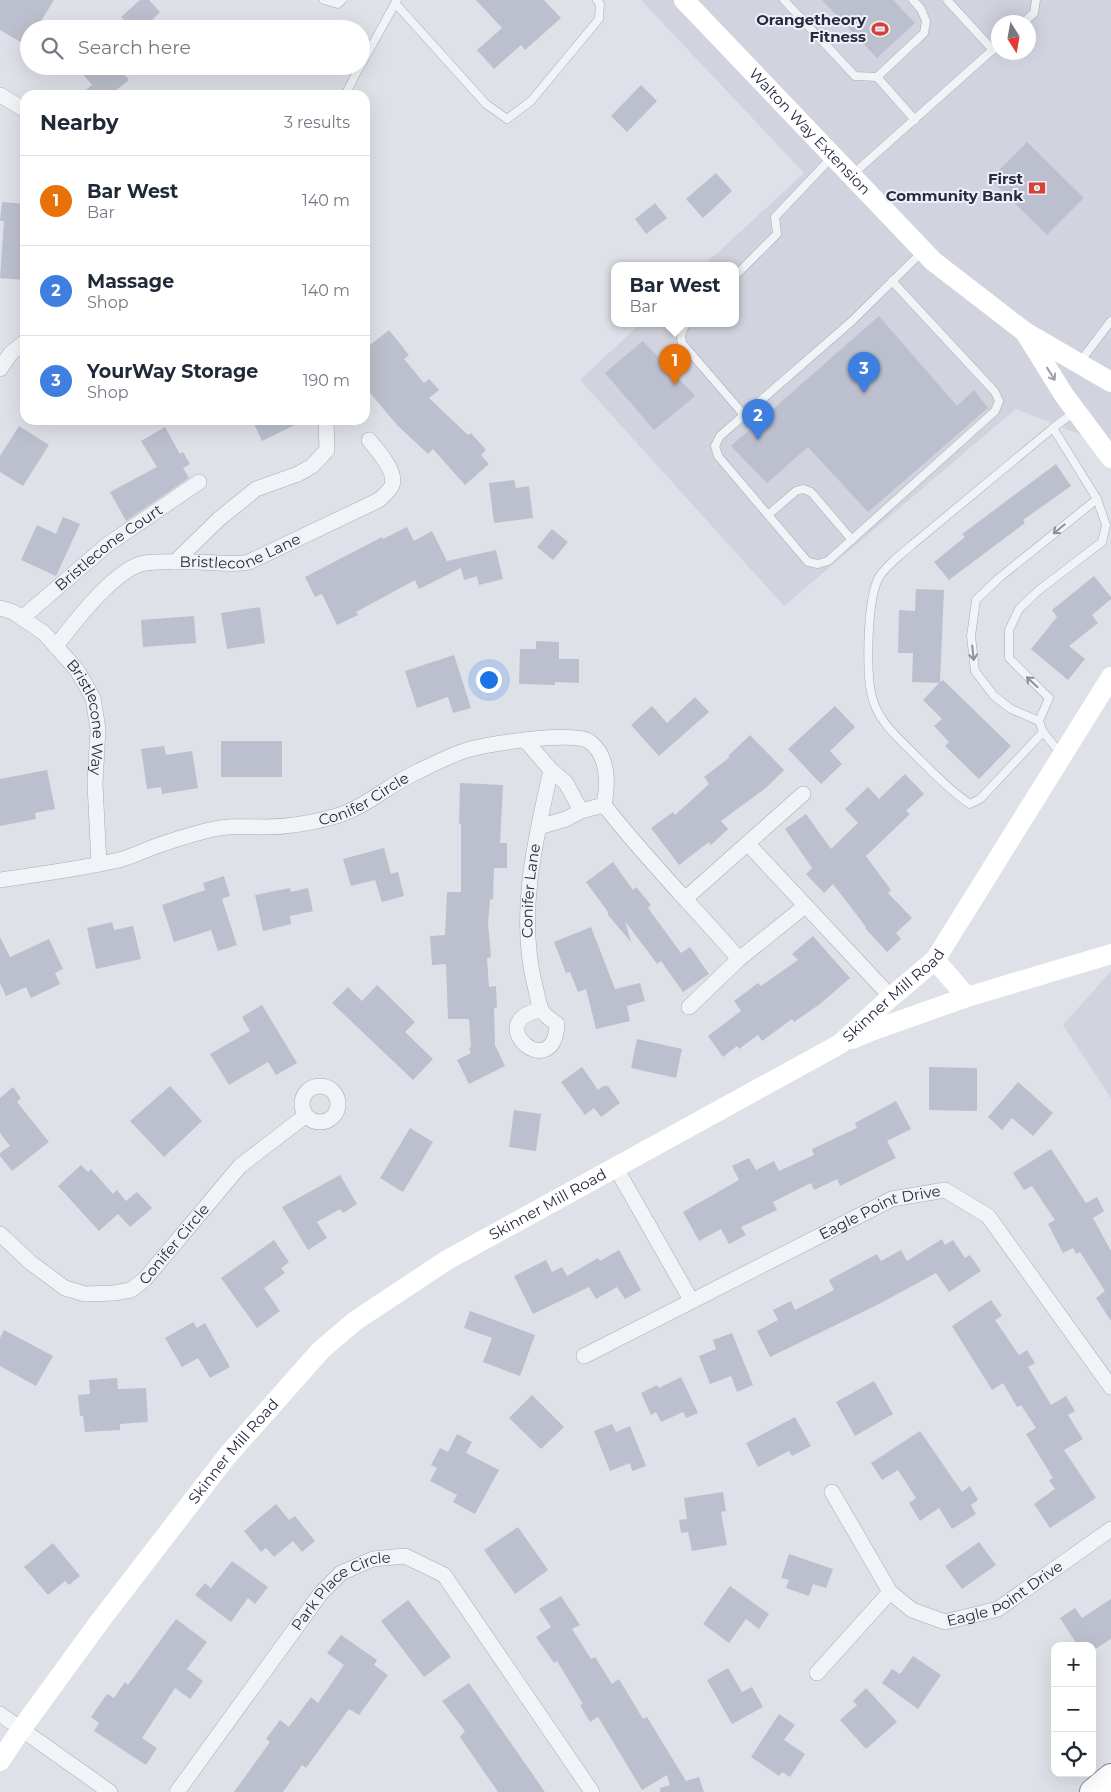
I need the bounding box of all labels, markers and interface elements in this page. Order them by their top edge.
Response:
place label: Orangetheory Fitness [756,10,867,46]
north arrow [991,15,1036,60]
sports icon: Orangetheory Fitness [870,19,890,39]
search box [20,20,370,75]
icon: search [38,34,66,62]
text: Search here [78,36,191,59]
street label: Walton Way Extension [745,64,875,199]
text: Nearby [40,110,119,135]
text: 3 results [284,113,350,132]
place label: First Community Bank [886,169,1023,205]
bank icon: First Community Bank [1027,178,1047,198]
text: Bar West [87,180,178,203]
text: 1 [53,191,59,210]
text: 140 m [302,191,350,210]
text: Bar [87,203,115,222]
popup [611,262,739,327]
text: Massage [87,270,174,293]
text: Bar West [629,274,721,297]
text: 2 [51,281,61,300]
text: 140 m [302,281,350,300]
text: Shop [87,293,129,312]
text: Bar [629,297,657,316]
pin: 1 [659,344,691,385]
pin: 3 [848,352,880,393]
text: YourWay Storage [87,360,258,383]
one-way arrow [1046,366,1056,380]
text: 3 [51,371,61,390]
text: 190 m [303,371,350,390]
text: Shop [87,383,129,402]
pin: 2 [742,399,774,440]
street label: Bristlecone Court [51,500,166,594]
one-way arrow [1053,524,1066,535]
street label: Bristlecone Lane [180,529,303,573]
one-way arrow [968,645,978,661]
street label: Bristlecone Way [63,655,108,777]
your location [476,667,502,693]
one-way arrow [1026,676,1038,688]
street label: Conifer Circle [316,768,412,829]
street label: Conifer Lane [517,842,544,938]
street label: Skinner Mill Road [838,945,949,1046]
street label: Skinner Mill Road [485,1164,610,1244]
street label: Eagle Point Drive [816,1181,942,1244]
street label: Conifer Circle [134,1200,213,1288]
street label: Skinner Mill Road [184,1395,282,1507]
street label: Park Place Circle [287,1547,392,1634]
street label: Eagle Point Drive [945,1556,1066,1630]
map controls [1051,1642,1096,1777]
button: + [1051,1642,1096,1687]
button: − [1051,1687,1096,1732]
button: locate [1051,1732,1096,1777]

